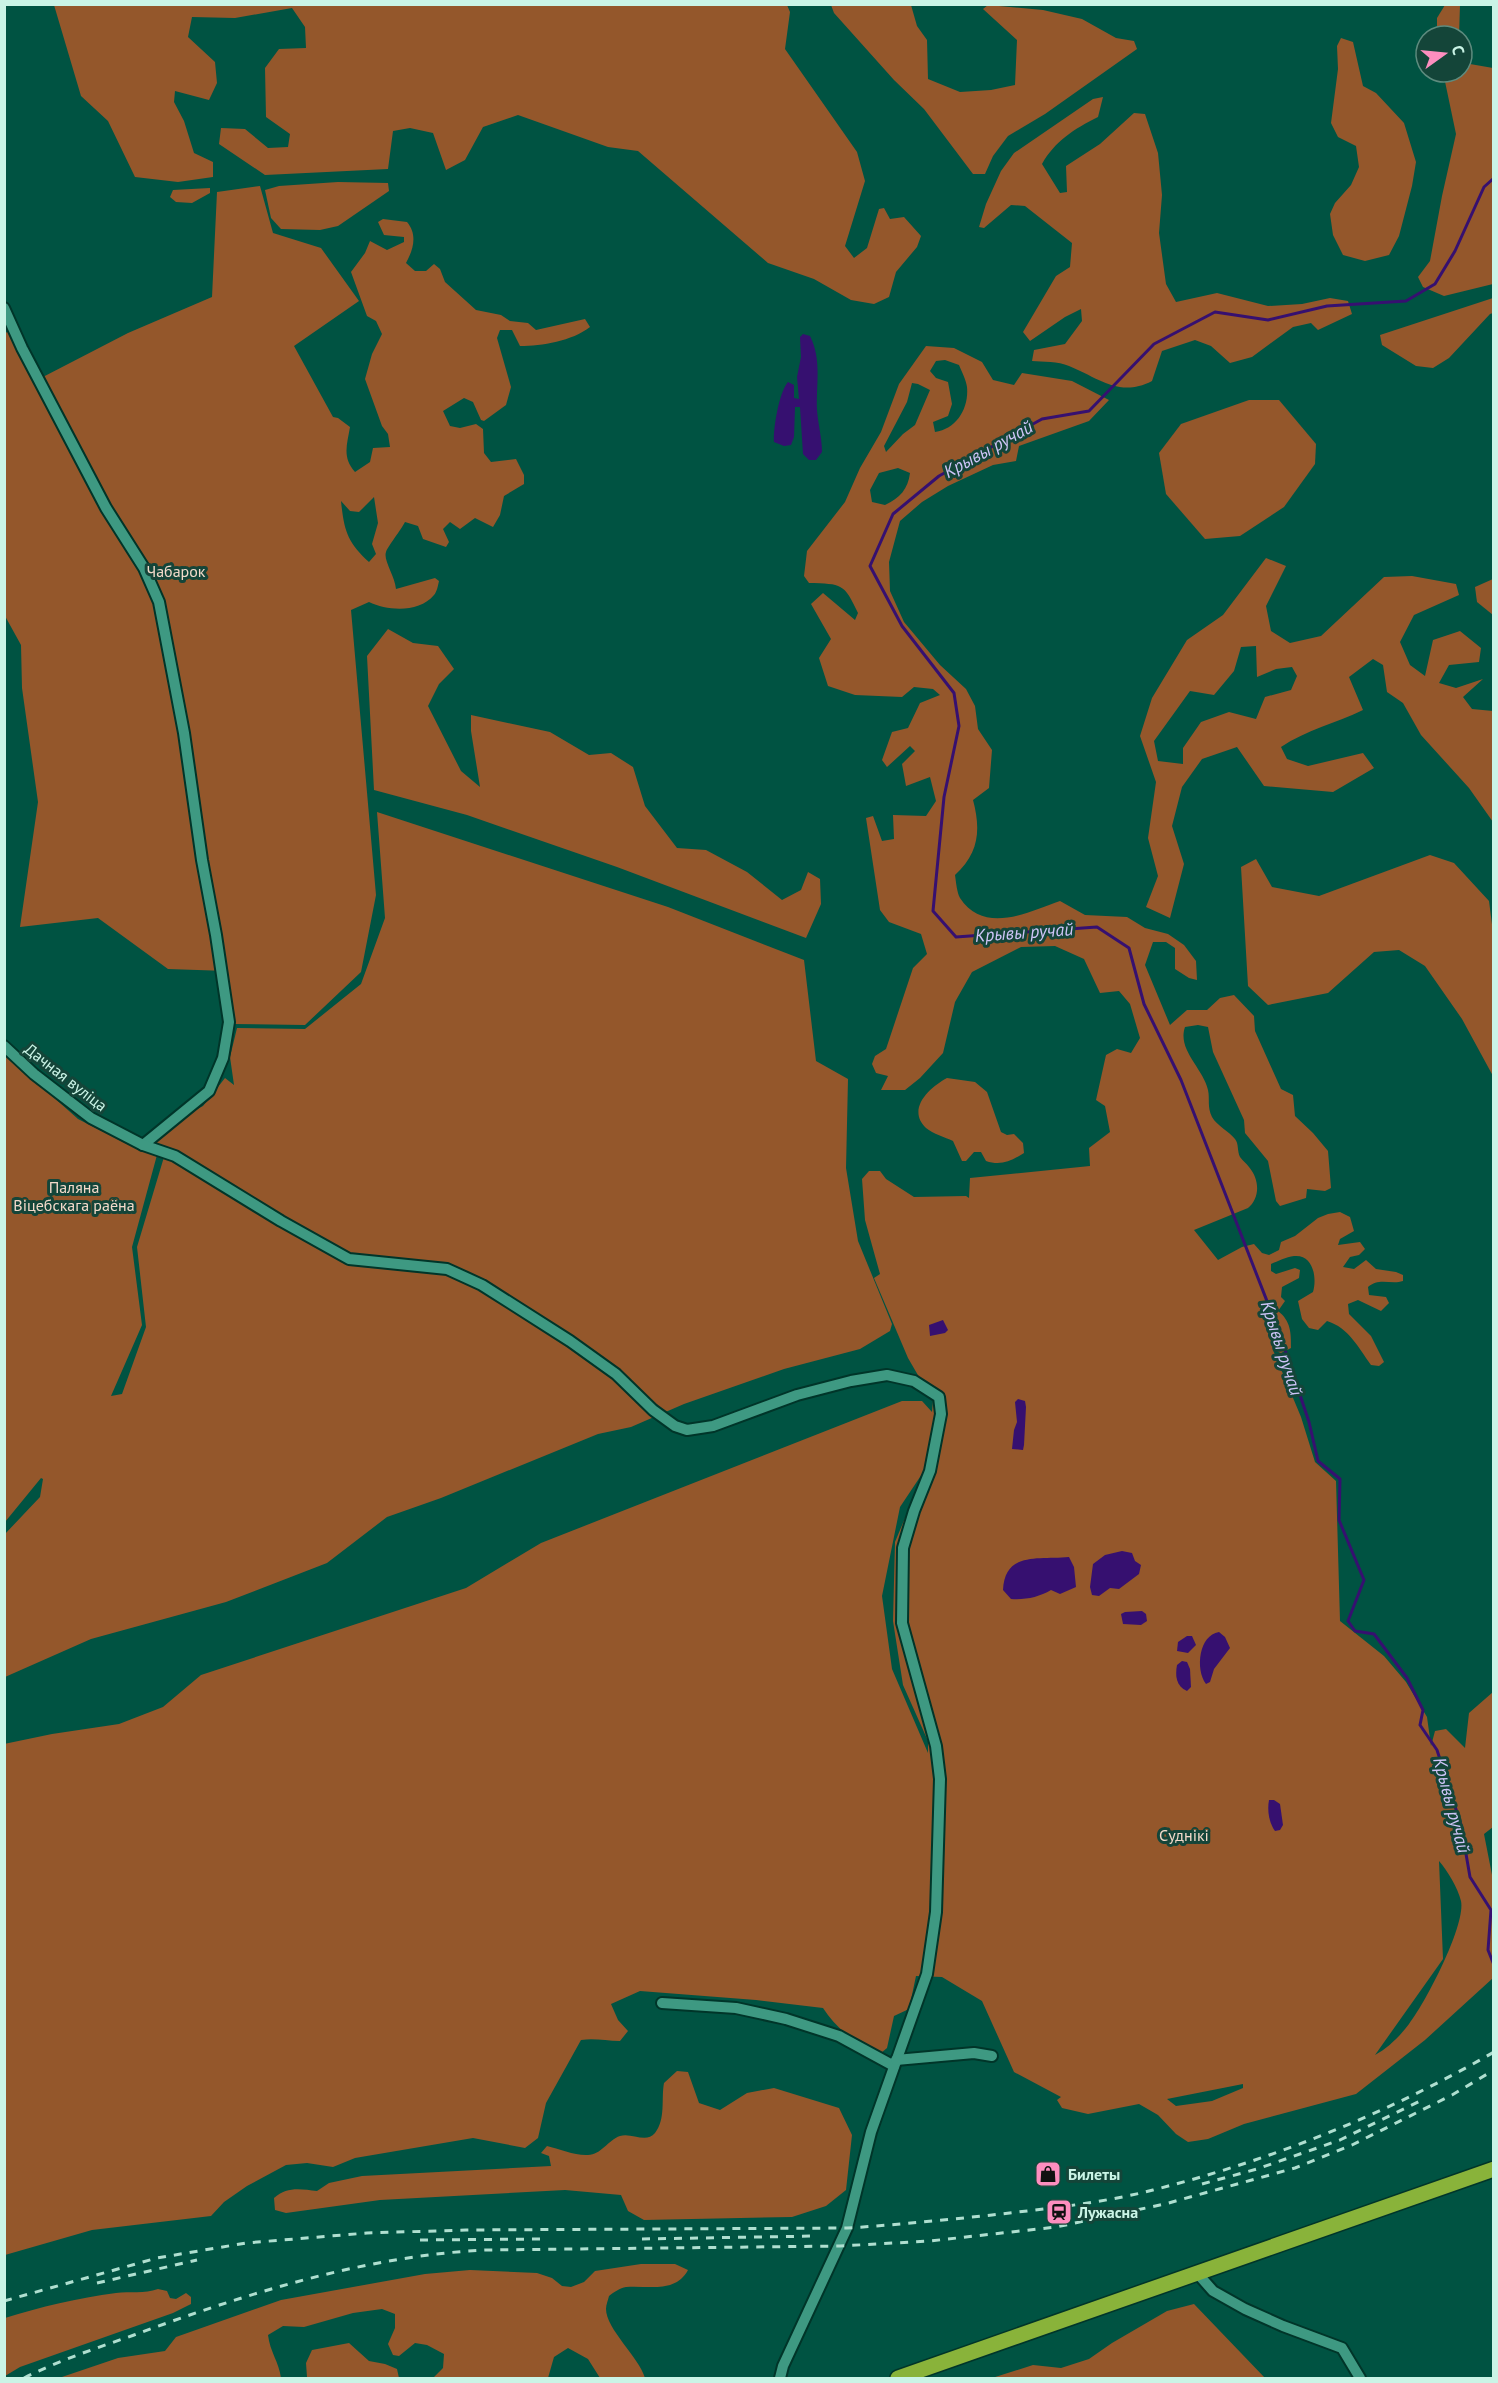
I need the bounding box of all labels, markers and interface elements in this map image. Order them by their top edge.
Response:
north arrow [1414,24,1474,84]
text: С [1448,43,1469,57]
water label: Крывы ручай [939,415,1037,483]
park label: Чабарок [146,561,206,581]
water label: Крывы ручай [974,917,1074,947]
street label: Дачная вуліца [21,1039,111,1115]
park label: Паляна Віцебскага раёна [13,1177,135,1215]
water label: Крывы ручай [1256,1298,1308,1398]
water label: Крывы ручай [1428,1754,1476,1856]
park label: Суднікі [1159,1825,1209,1845]
shop icon: Билеты [1033,2159,1063,2189]
place label: Билеты [1068,2164,1120,2184]
station icon: Лужасна [1044,2197,1074,2227]
place label: Лужасна [1077,2202,1138,2222]

